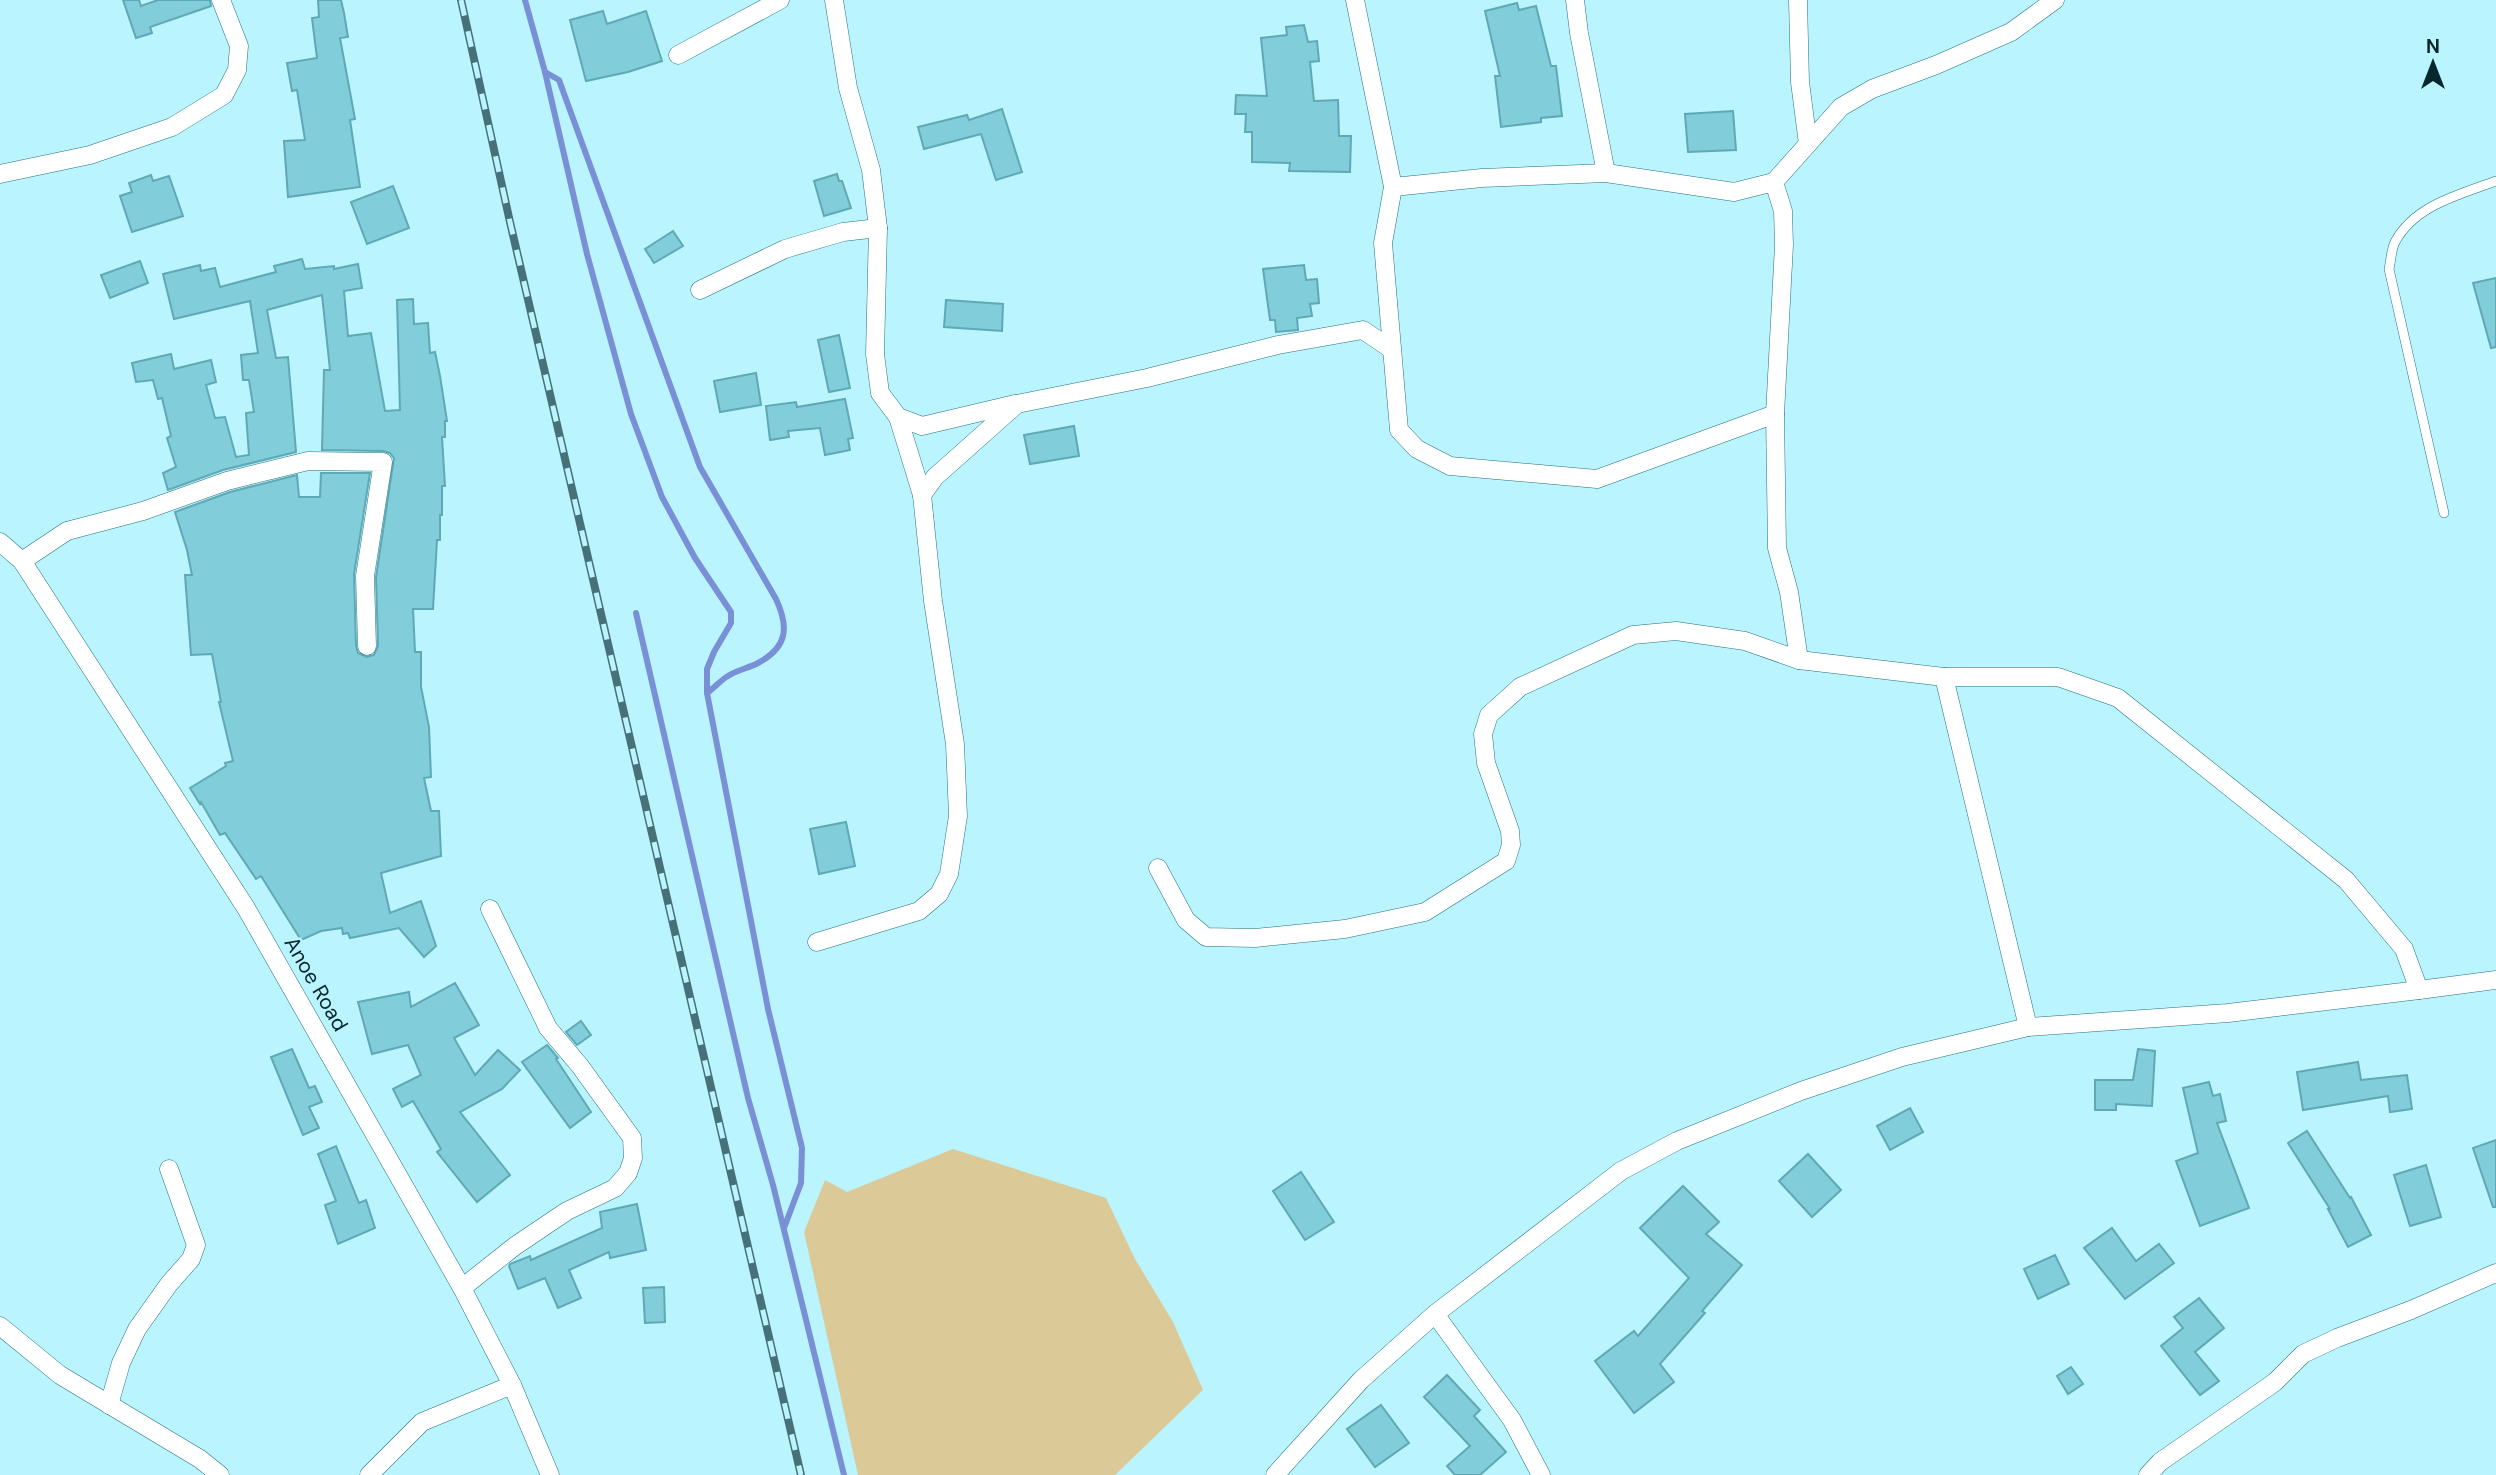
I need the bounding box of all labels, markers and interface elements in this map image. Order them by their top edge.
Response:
north arrow [2398,28,2468,98]
text: N [2426,34,2440,59]
street label: Anoe Road [278,932,354,1036]

